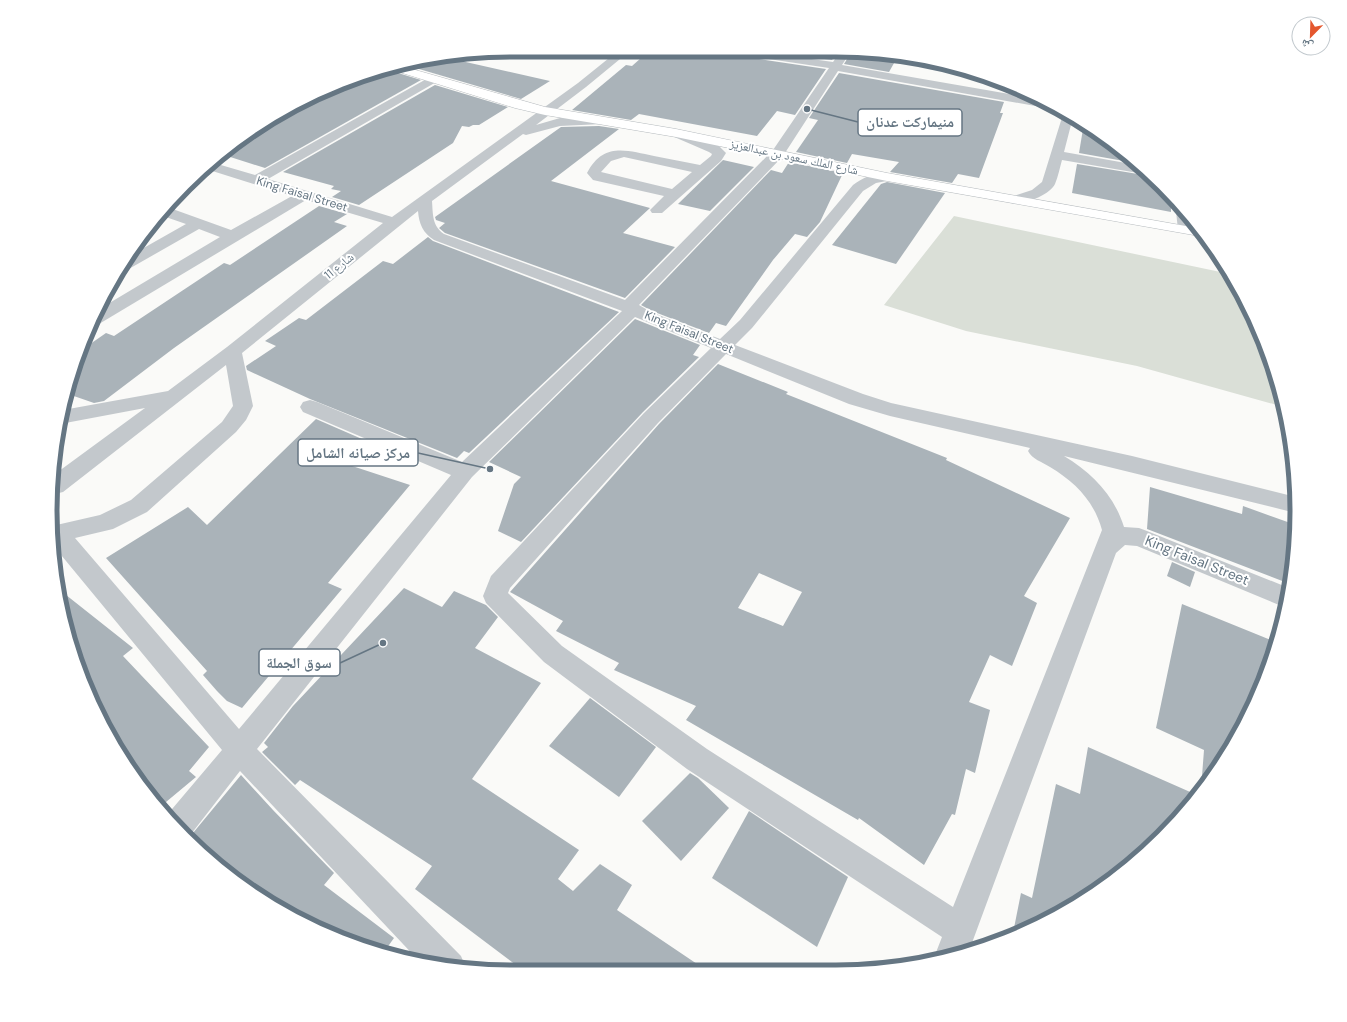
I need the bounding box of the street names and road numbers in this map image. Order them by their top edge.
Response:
street label: شارع الملك سعود بن عبدالعزيز [727,135,860,178]
street label: King Faisal Street [254,173,350,216]
street label: شارع 11 [321,249,357,283]
street label: King Faisal Street [642,307,736,357]
street label: King Faisal Street [1143,531,1251,589]

